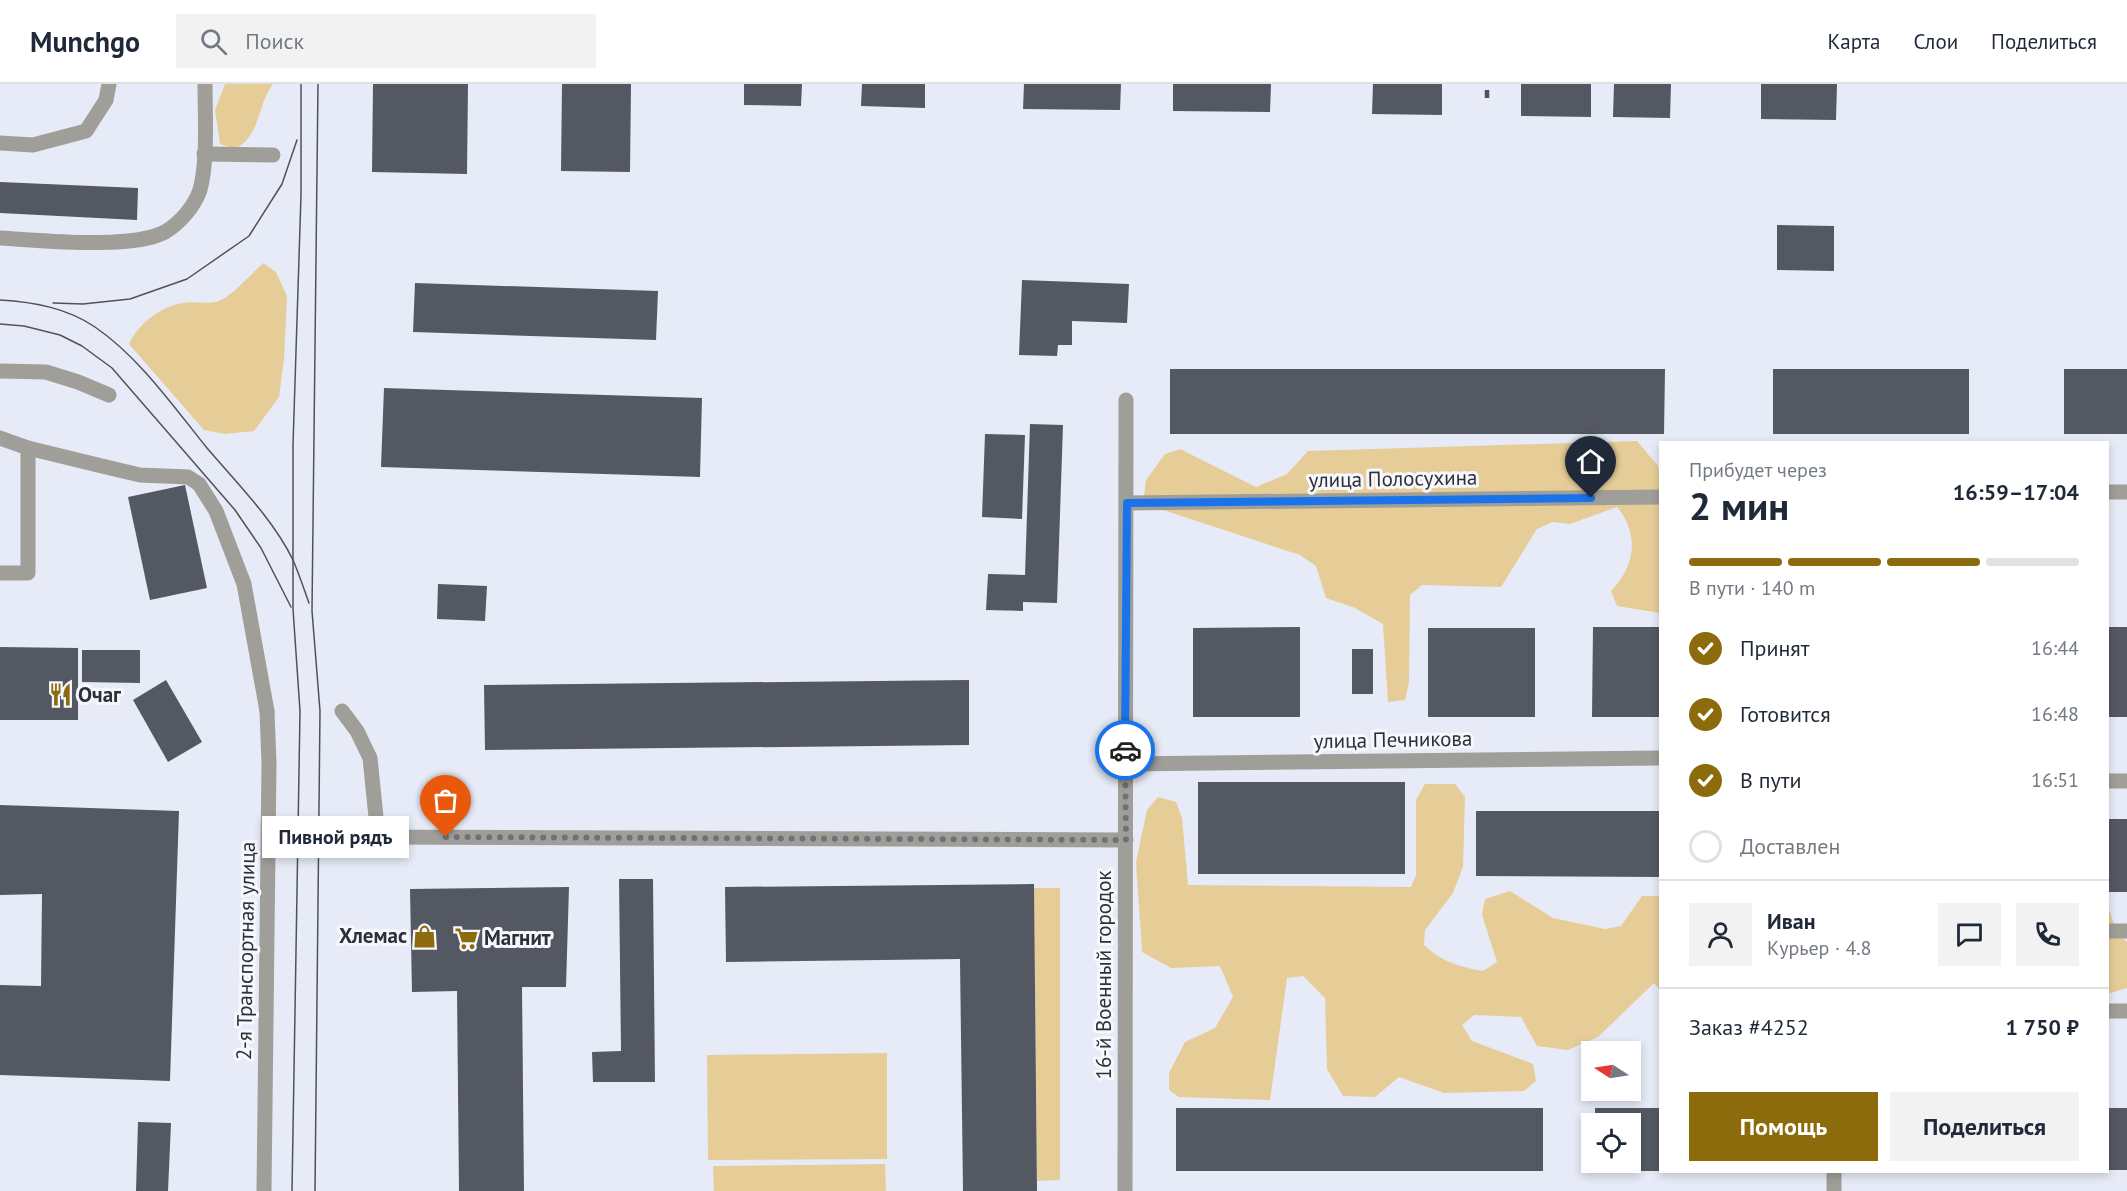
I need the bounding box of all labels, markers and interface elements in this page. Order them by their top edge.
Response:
search box [176,14,596,68]
text: Munchgo [30,23,140,60]
icon: search [197,25,230,58]
text: Поиск [245,27,304,55]
text: Карта [1827,28,1880,55]
text: Слои [1913,28,1958,55]
text: Поделиться [1991,28,2097,55]
pin [1565,436,1616,498]
icon: home [1574,445,1607,478]
text: Прибудет через [1689,457,1827,483]
street label: улица Полосухина [1308,464,1478,493]
text: 16:59–17:04 [1953,478,2079,506]
text: 2 мин [1689,480,1789,531]
text: В пути · 140 m [1689,575,1815,601]
icon: check [1689,632,1722,665]
text: Принят [1740,634,1810,662]
text: 16:44 [2031,635,2079,661]
place label: Очаг [78,681,121,708]
restaurant icon: Очаг [47,682,73,708]
icon: check [1689,698,1722,731]
text: Готовится [1740,700,1831,728]
text: 16:48 [2031,701,2079,727]
courier [1095,720,1155,780]
street label: улица Печникова [1313,725,1473,754]
icon: car [1109,734,1142,767]
icon: check [1689,764,1722,797]
text: В пути [1740,766,1802,794]
text: 16:51 [2031,767,2079,793]
pin [420,775,471,837]
icon: bag [429,784,462,817]
callout: Пивной рядъ [263,816,410,858]
text: Пивной рядъ [278,824,393,850]
text: Доставлен [1740,832,1840,860]
street label: 2-я Транспортная улица [230,842,261,1060]
street label: 16-й Военный городок [1090,870,1117,1080]
button: person [1689,903,1752,966]
button: chat [1938,903,2001,966]
button: phone [2016,903,2079,966]
text: Иван [1767,907,1816,935]
place label: Хлемас [339,922,407,949]
shop icon: Хлемас [412,923,438,949]
place label: Магнит [484,924,551,951]
supermarket icon: Магнит [453,925,479,951]
text: Курьер · 4.8 [1767,935,1871,961]
text: Заказ #4252 [1689,1013,1809,1041]
text: 1 750 ₽ [2005,1013,2079,1041]
north arrow [1581,1041,1641,1101]
map controls [1581,1041,1641,1173]
button: Помощь [1689,1092,1878,1161]
button: Поделиться [1890,1092,2079,1161]
button: locate [1581,1113,1641,1173]

